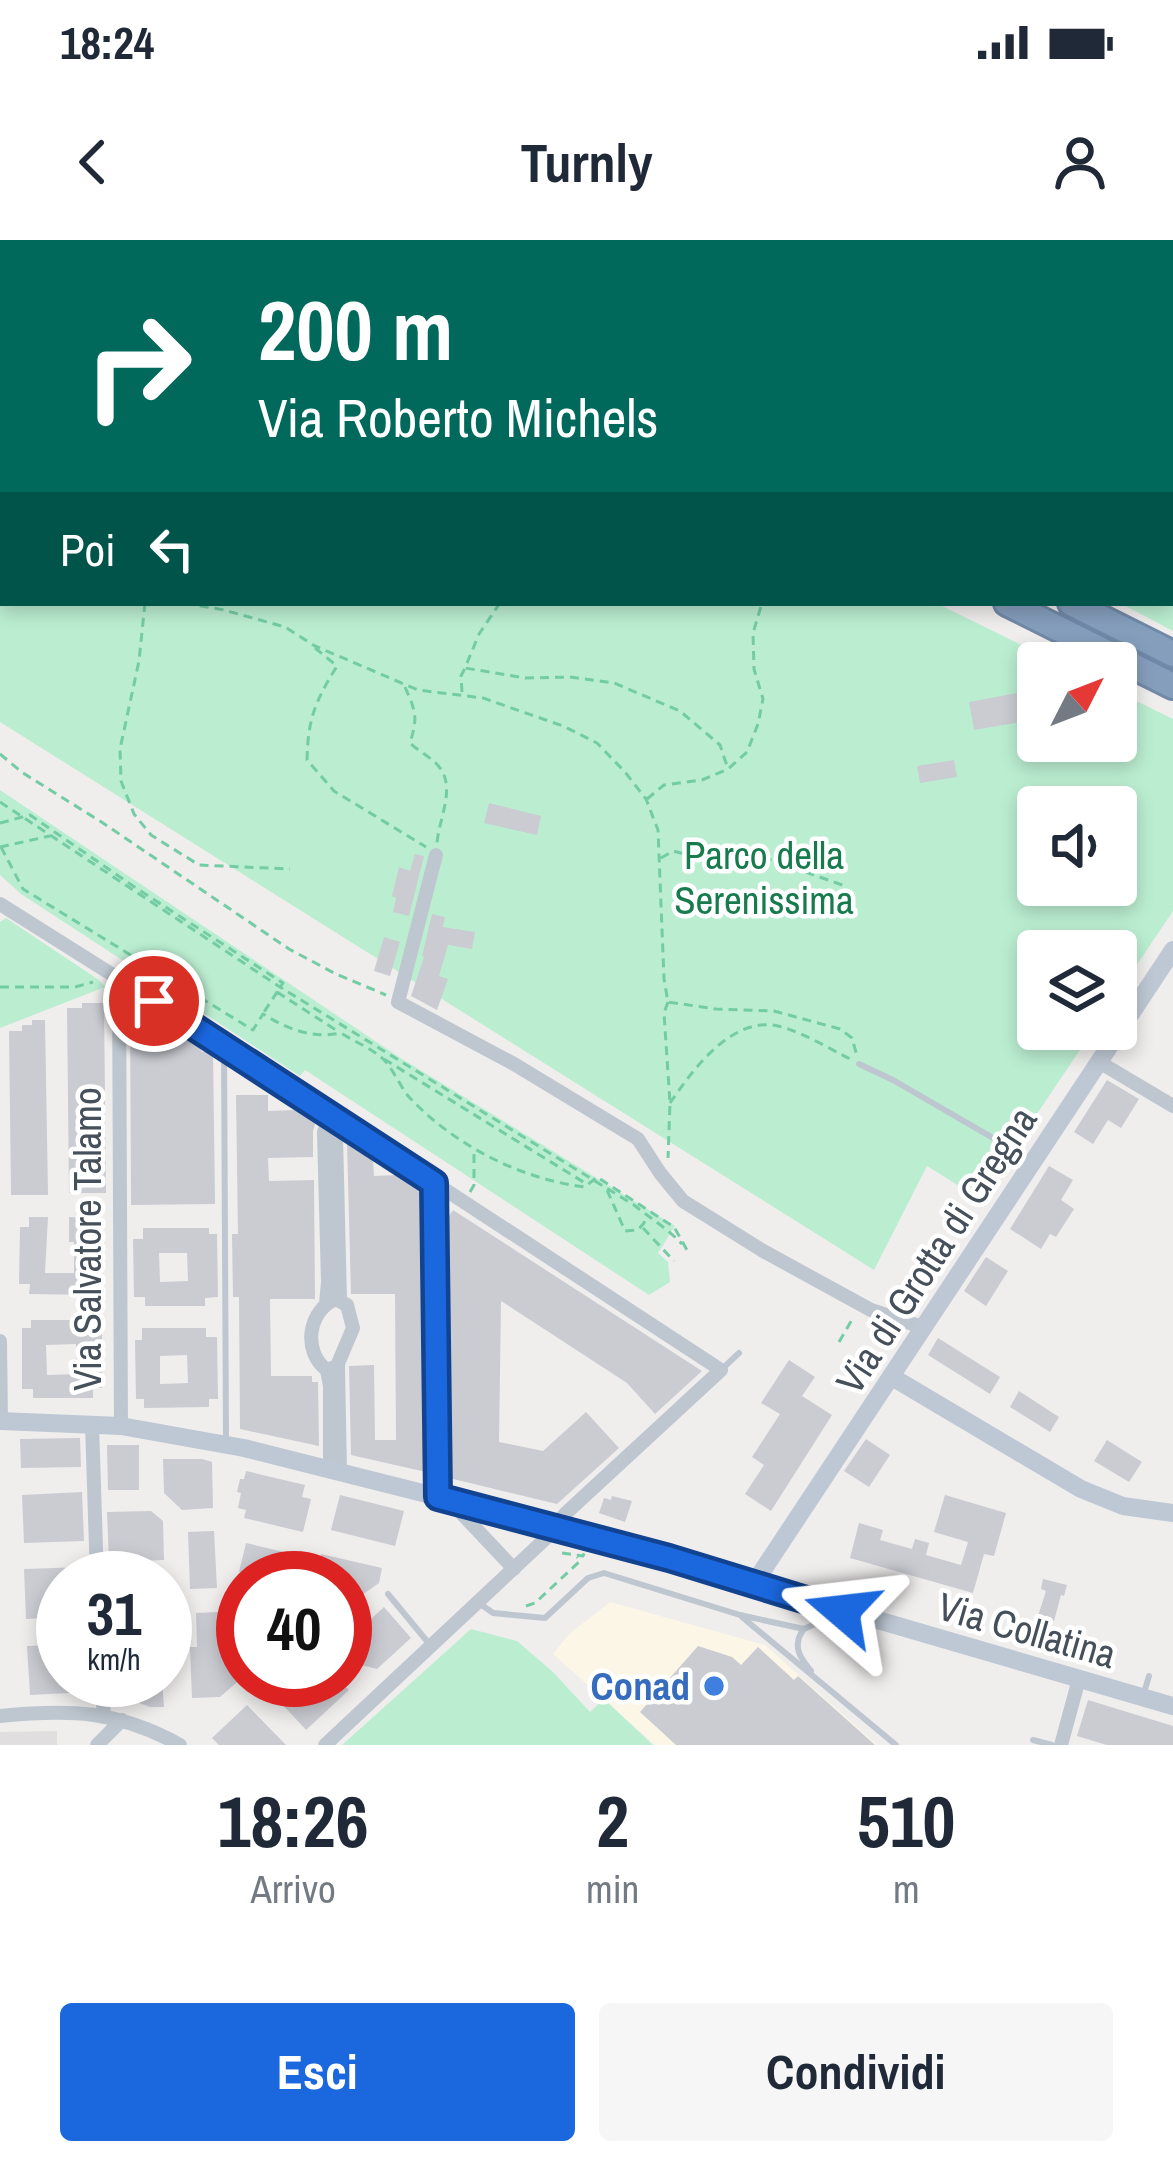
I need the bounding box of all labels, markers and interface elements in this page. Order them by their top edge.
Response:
text: 18:24 [60,12,154,73]
text: Turnly [520,126,653,199]
icon: back [60,129,126,195]
icon: person [1047,129,1113,195]
text: 200 m [258,273,453,386]
icon: right [60,288,216,444]
text: Via Roberto Michels [258,381,658,454]
icon: left [139,516,205,582]
text: Poi [60,519,115,580]
north arrow [1017,642,1137,762]
map controls [1017,642,1137,1050]
button: sound [1017,786,1137,906]
park label: Parco della Serenissima [674,829,854,926]
button: layers [1017,930,1137,1050]
pin [103,950,205,1052]
icon: arrive [121,968,187,1034]
street label: Via Salvatore Talamo [61,1087,113,1391]
street label: Via di Grotta di Gregna [824,1096,1048,1403]
position arrow [779,1548,905,1674]
speed limit sign: 40 [216,1551,372,1707]
text: 31 [87,1573,141,1654]
street label: Via Collatina [932,1580,1122,1680]
text: km/h [87,1639,141,1679]
place label: Conad [591,1660,690,1712]
marker: Conad [701,1673,727,1699]
text: 18:26 [218,1772,369,1869]
text: 2 [596,1772,629,1869]
text: 510 [857,1772,955,1869]
text: Arrivo [250,1863,336,1915]
text: min [586,1863,639,1915]
text: m [893,1863,920,1915]
button: Esci [60,2003,575,2141]
button: Condividi [599,2003,1113,2141]

